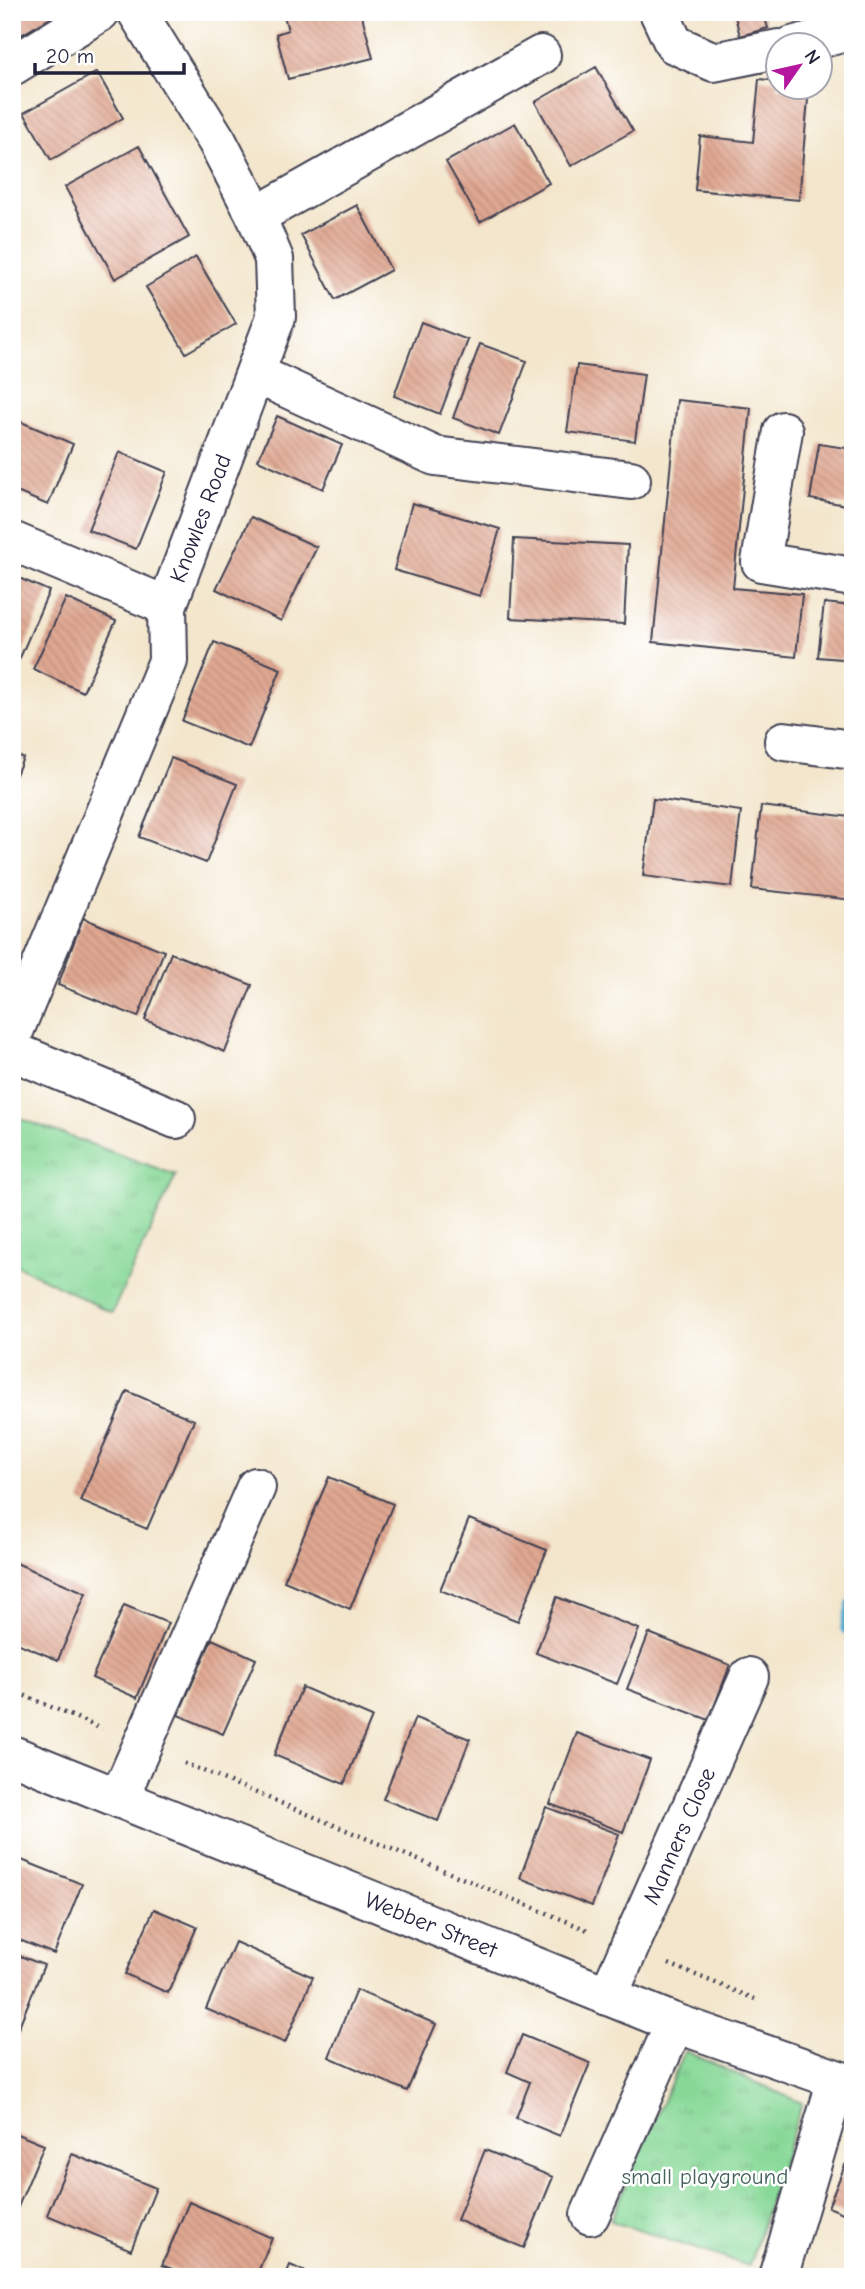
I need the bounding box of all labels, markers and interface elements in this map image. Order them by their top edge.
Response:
scale bar [35,32,184,76]
north arrow [764,32,834,102]
text: 20 m [46,44,94,68]
text: N [800,46,825,68]
street label: Knowles Road [164,450,237,586]
street label: Manners Close [637,1764,721,1909]
street label: Webber Street [361,1886,502,1964]
park label: small playground [621,2163,789,2190]

